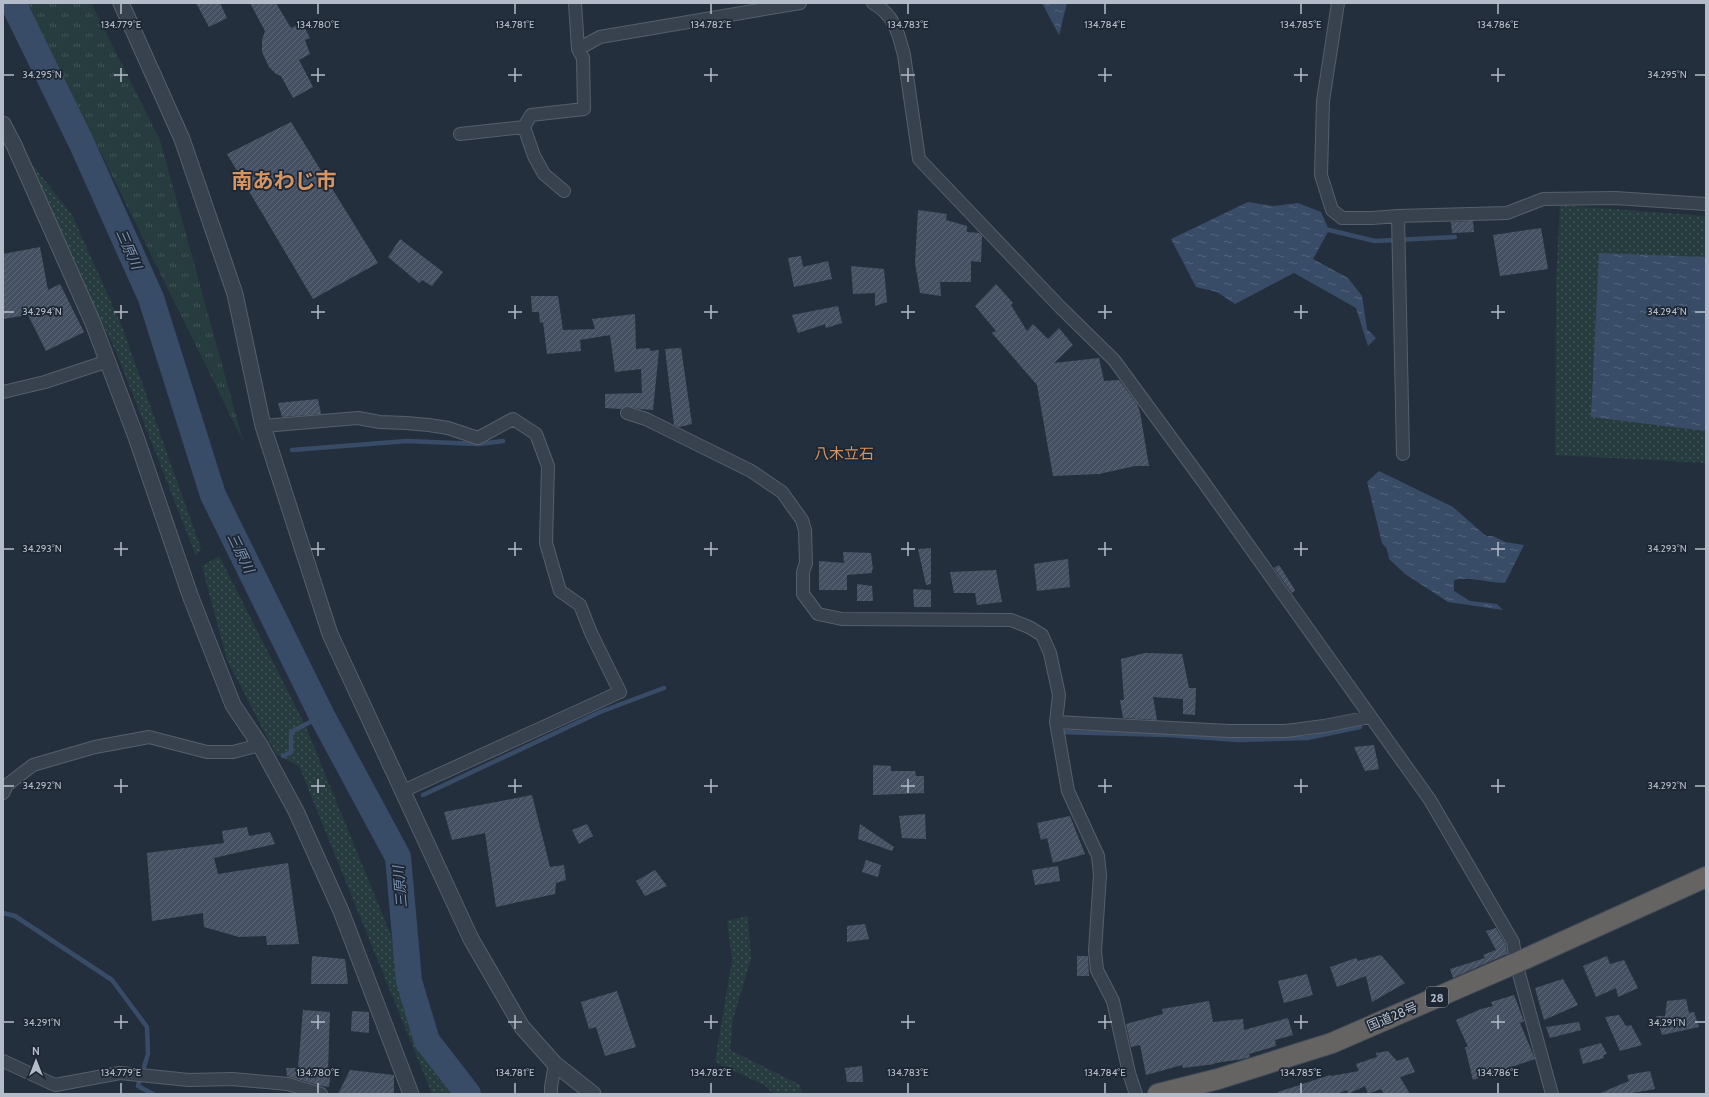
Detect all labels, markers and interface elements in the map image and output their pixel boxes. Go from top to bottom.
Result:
text: 134.779°E [101,18,142,31]
text: 134.780°E [297,18,340,31]
text: 134.781°E [495,18,535,31]
text: 134.782°E [690,18,732,31]
text: 134.783°E [887,18,929,31]
text: 134.784°E [1084,18,1126,31]
text: 134.785°E [1280,18,1322,31]
text: 134.786°E [1477,18,1519,31]
text: 34.295°N [22,68,62,81]
text: 34.295°N [1647,68,1687,81]
district label: 南あわじ市 [232,168,337,193]
water label: 三原川 [112,226,147,274]
text: 34.294°N [22,305,62,318]
text: 34.294°N [1647,305,1687,318]
district label: 八木立石 [814,445,874,463]
water label: 三原川 [224,530,259,578]
text: 34.293°N [22,542,62,555]
text: 34.293°N [1647,542,1687,555]
text: 34.292°N [22,779,62,792]
text: 34.292°N [1647,779,1687,792]
water label: 三原川 [389,863,411,909]
road number: 28 [1426,987,1448,1007]
street label: 国道28号 [1364,998,1420,1034]
text: 34.291°N [23,1016,61,1029]
text: 34.291°N [1648,1016,1686,1029]
north arrow [16,1041,56,1081]
text: N [32,1044,40,1058]
text: 134.779°E [101,1066,142,1079]
text: 134.780°E [297,1066,340,1079]
text: 134.781°E [495,1066,535,1079]
text: 134.782°E [690,1066,732,1079]
text: 134.783°E [887,1066,929,1079]
text: 134.784°E [1084,1066,1126,1079]
text: 134.785°E [1280,1066,1322,1079]
text: 134.786°E [1477,1066,1519,1079]

